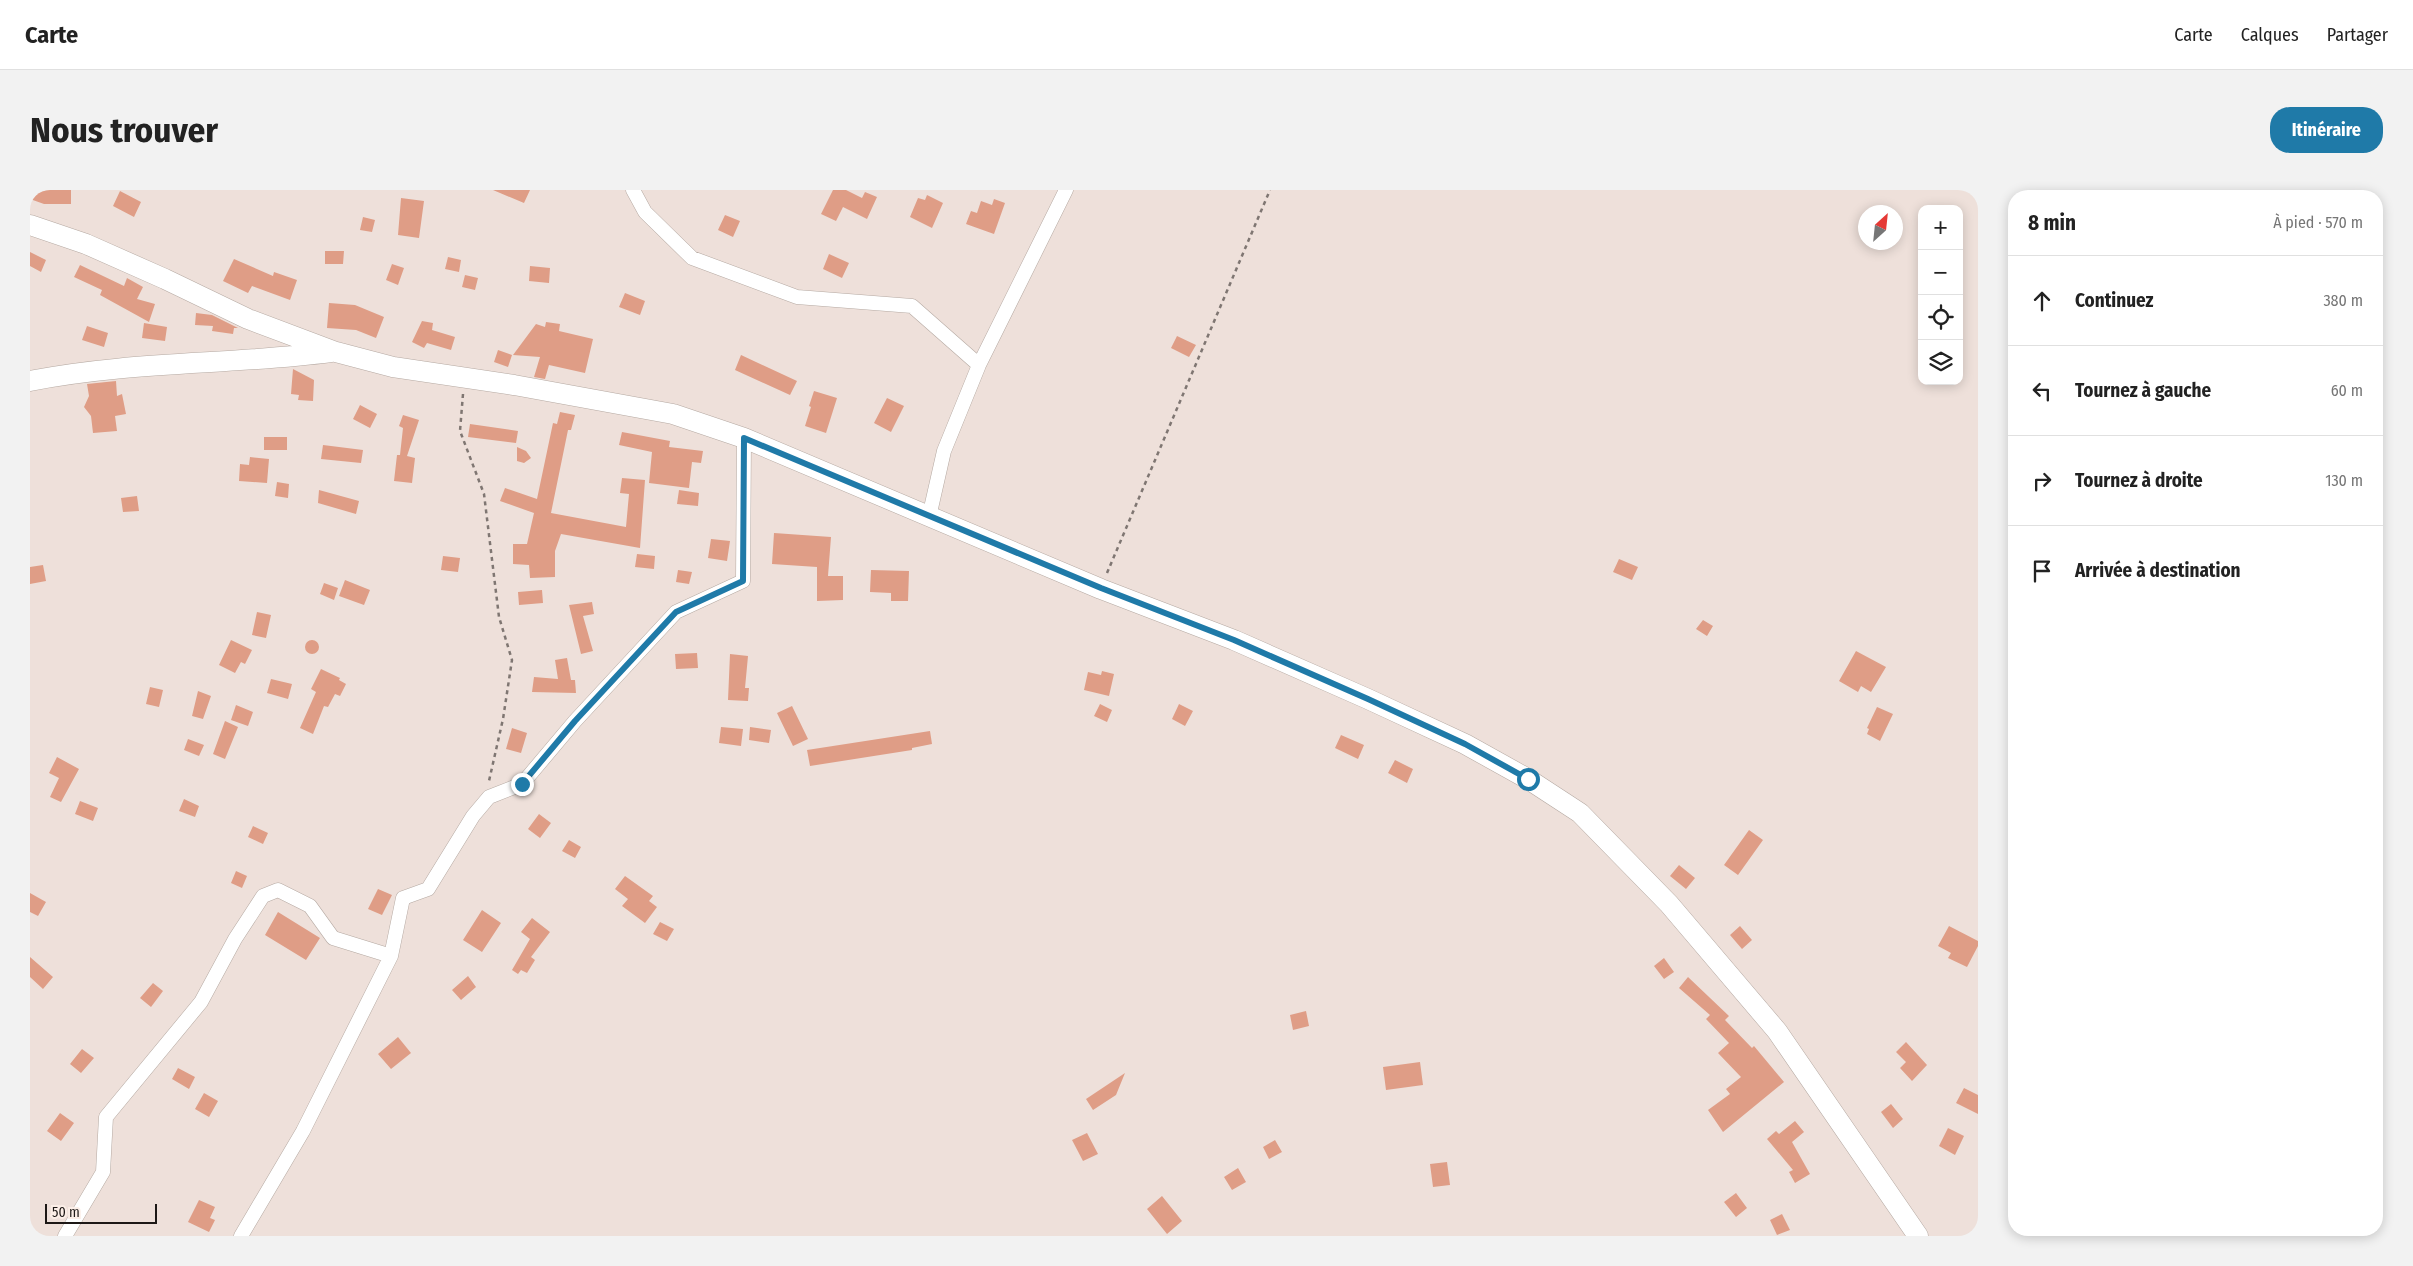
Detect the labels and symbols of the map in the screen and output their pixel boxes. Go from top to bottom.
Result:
north arrow [1858,205,1903,250]
route start [1517,768,1540,791]
route end [511,773,534,796]
scale bar [45,1201,158,1224]

